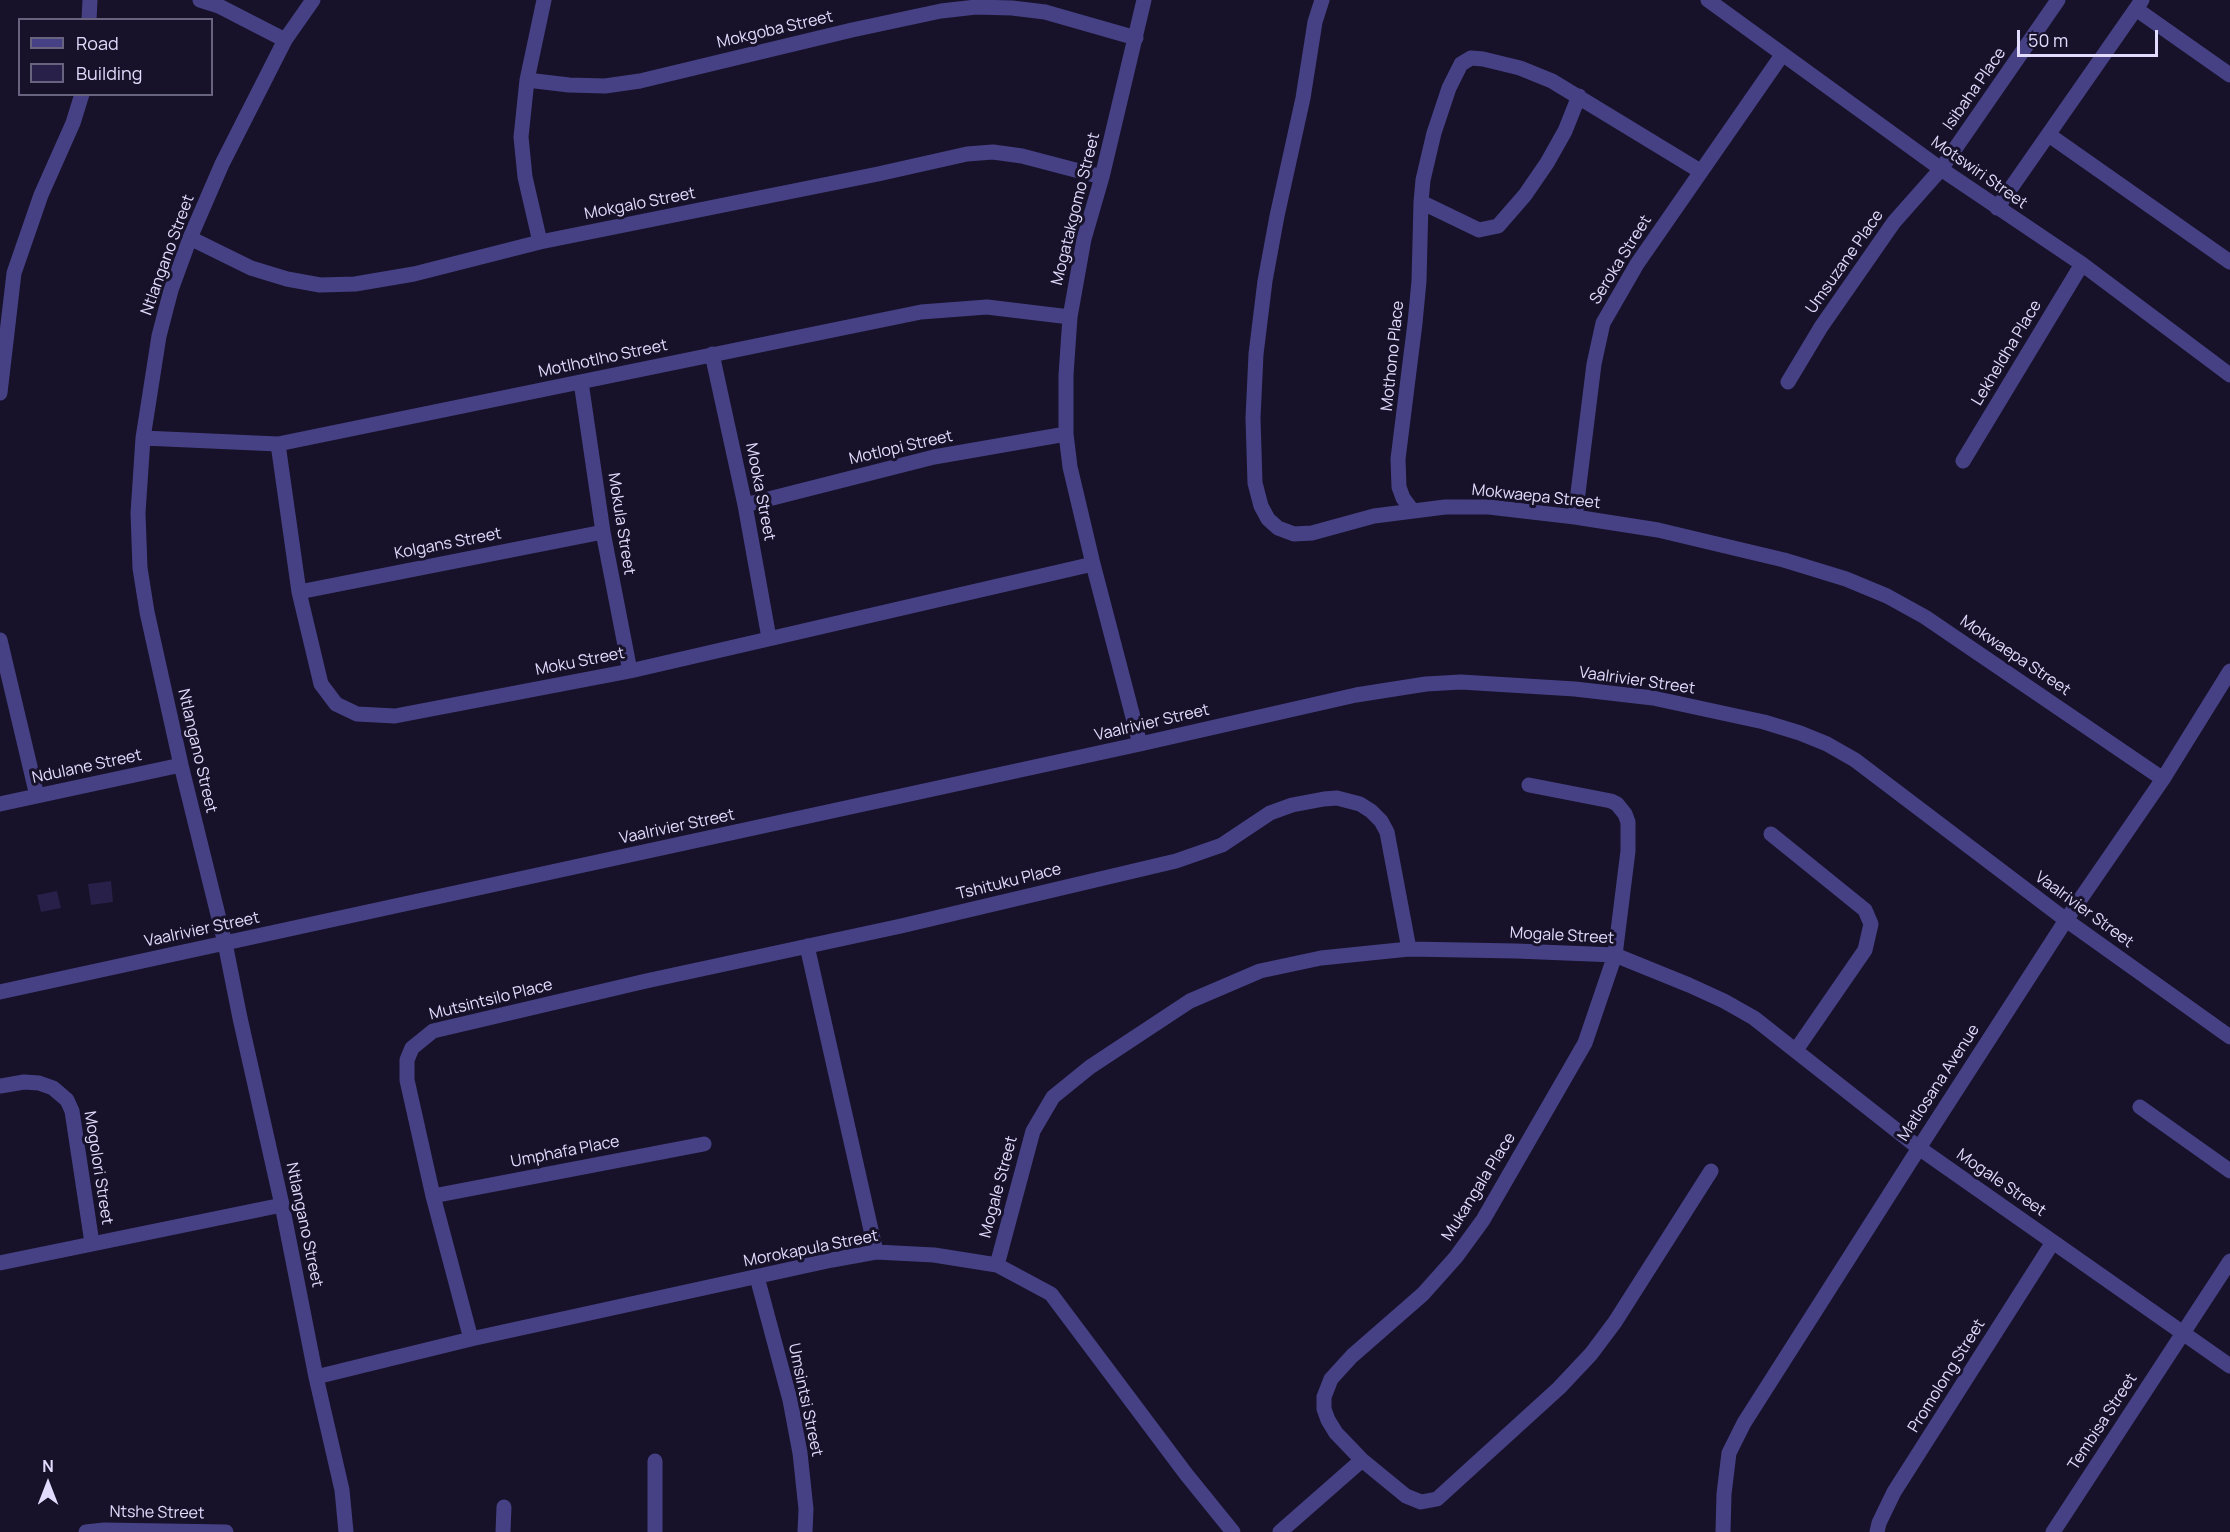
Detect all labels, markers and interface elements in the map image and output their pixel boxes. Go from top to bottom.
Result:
street label: Mokgoba Street [715,7,835,53]
legend [18,18,213,96]
scale bar [2020,18,2161,56]
text: 50 m [2028,28,2068,52]
text: Road [76,31,119,55]
street label: Isibaha Place [1940,44,2010,134]
text: Building [76,61,142,85]
street label: Mogatakgomo Street [1048,131,1104,287]
street label: Motswiri Street [1927,133,2031,213]
street label: Mokgalo Street [583,184,697,224]
street label: Ntlangano Street [137,192,199,318]
street label: Umsuzane Place [1802,207,1888,317]
street label: Seroka Street [1586,212,1656,308]
street label: Lekheldha Place [1968,297,2046,409]
street label: Mothono Place [1378,300,1408,412]
street label: Motlhotlho Street [537,336,669,382]
street label: Motlopi Street [847,427,955,469]
street label: Mooka Street [741,441,779,543]
street label: Mokula Street [603,472,639,576]
street label: Mokwaepa Street [1471,481,1601,513]
street label: Kolgans Street [393,524,503,564]
street label: Mokwaepa Street [1956,612,2074,700]
street label: Moku Street [534,644,626,680]
street label: Vaalrivier Street [1578,663,1696,699]
street label: Ntlangano Street [173,687,221,815]
street label: Vaalrivier Street [1093,700,1211,746]
street label: Ndulane Street [30,746,144,788]
street label: Vaalrivier Street [618,805,736,849]
street label: Tshituku Place [955,860,1063,904]
street label: Vaalrivier Street [2031,868,2137,952]
street label: Vaalrivier Street [143,908,261,952]
street label: Mogale Street [1509,924,1615,948]
street label: Mutsintsilo Place [427,975,555,1025]
street label: Matlosana Avenue [1894,1021,1984,1145]
street label: Mogolori Street [80,1110,116,1226]
street label: Mukangala Place [1438,1129,1520,1245]
street label: Umphafa Place [509,1132,621,1172]
street label: Mogale Street [976,1134,1022,1240]
street label: Mogale Street [1953,1145,2049,1221]
street label: Ntlangano Street [281,1161,327,1289]
street label: Morokapula Street [742,1227,880,1271]
street label: Promolong Street [1904,1316,1990,1436]
street label: Umsintsi Street [784,1342,826,1458]
street label: Tembisa Street [2065,1370,2141,1474]
north arrow [18,1454,78,1514]
text: N [42,1455,54,1477]
street label: Ntshe Street [109,1503,205,1523]

